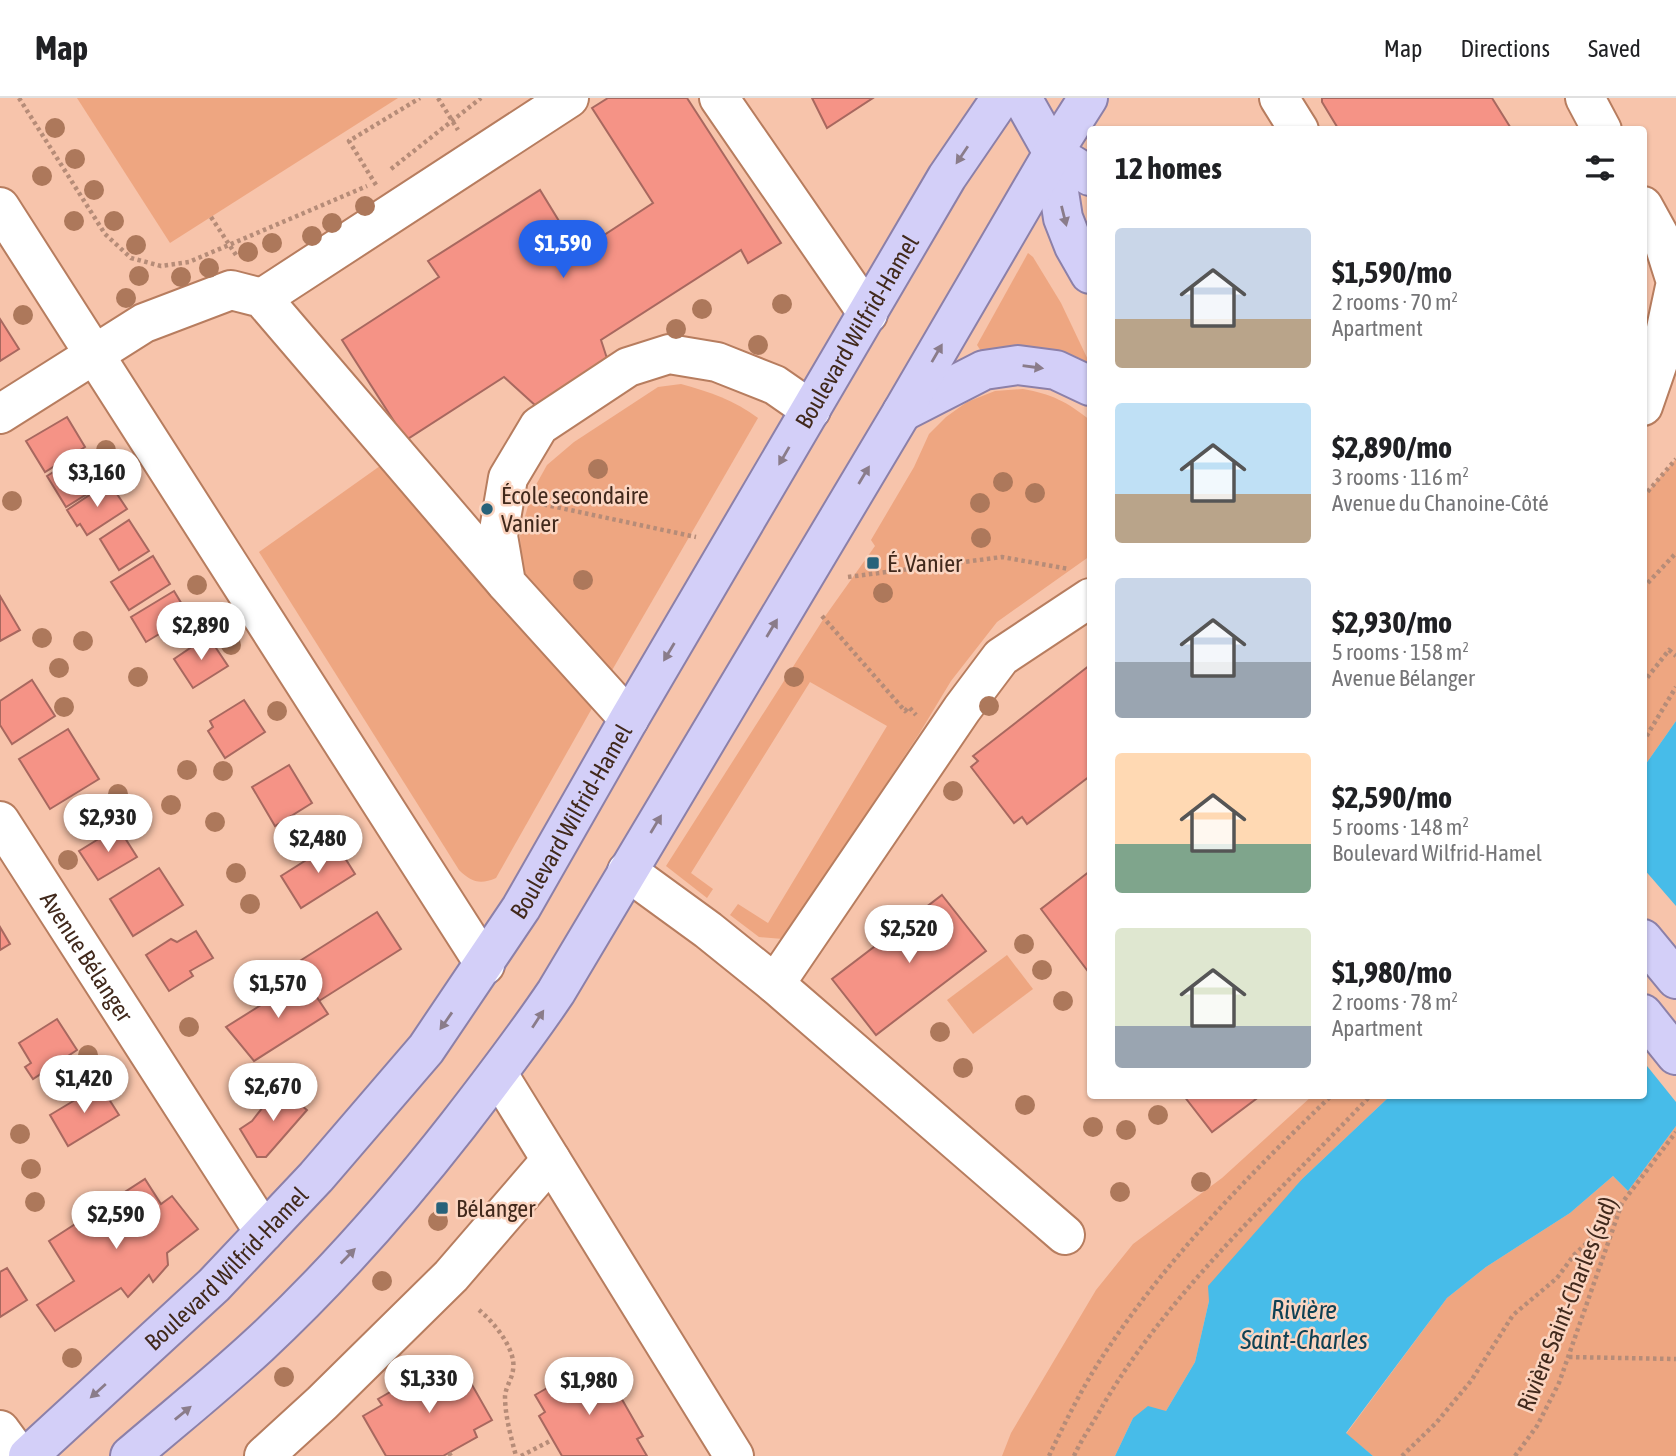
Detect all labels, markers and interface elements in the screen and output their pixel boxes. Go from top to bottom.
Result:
text: Map [35,29,88,67]
text: Map [1384,35,1422,62]
text: Directions [1460,35,1550,62]
text: Saved [1588,35,1641,62]
one-way arrow [956,145,969,164]
icon: filters [1581,149,1619,187]
text: 12 homes [1115,151,1222,185]
one-way arrow [1059,205,1070,227]
pin: $1,590 [506,220,620,280]
text: $1,590 [535,230,592,256]
street label: Boulevard Wilfrid-Hamel [789,230,924,433]
text: $1,590/mo [1332,255,1452,289]
icon: home [1171,256,1255,340]
text: 2 rooms · 70 m² [1332,289,1458,315]
text: Apartment [1332,315,1423,341]
one-way arrow [931,343,943,362]
one-way arrow [1022,361,1044,372]
text: $2,890/mo [1332,430,1452,464]
icon: home [1171,431,1255,515]
one-way arrow [778,446,790,465]
pin: $3,160 [40,450,154,509]
text: $3,160 [69,459,126,485]
text: 3 rooms · 116 m² [1332,464,1469,490]
one-way arrow [858,465,870,485]
place label: École secondaire Vanier [501,482,649,537]
text: Avenue du Chanoine-Côté [1332,490,1549,516]
marker: École secondaire Vanier [479,501,495,517]
place label: É. Vanier [887,550,963,577]
marker: É. Vanier [865,555,881,571]
pin: $2,890 [144,602,258,662]
text: $2,930/mo [1332,605,1452,639]
icon: home [1171,606,1255,690]
text: $2,890 [173,612,230,638]
one-way arrow [766,619,778,638]
text: 5 rooms · 158 m² [1332,639,1469,665]
one-way arrow [663,642,675,661]
text: Avenue Bélanger [1332,665,1475,691]
street label: Boulevard Wilfrid-Hamel [504,719,637,924]
text: $2,590/mo [1332,780,1452,814]
icon: home [1171,781,1255,865]
pin: $2,930 [51,794,165,854]
text: $2,930 [80,804,137,830]
one-way arrow [649,814,662,833]
text: 5 rooms · 148 m² [1332,814,1469,840]
pin: $2,480 [261,816,375,875]
text: $2,480 [290,825,347,851]
text: Boulevard Wilfrid-Hamel [1332,840,1542,866]
street label: Avenue Bélanger [35,886,139,1027]
pin: $2,520 [852,906,966,965]
text: $2,520 [881,915,938,941]
text: $1,980/mo [1332,955,1452,989]
icon: home [1171,956,1255,1040]
pin: $1,570 [221,960,335,1020]
text: $1,570 [250,970,307,996]
text: 2 rooms · 78 m² [1332,989,1458,1015]
one-way arrow [532,1009,545,1028]
one-way arrow [439,1012,453,1030]
text: Apartment [1332,1015,1423,1041]
pin: $1,420 [27,1056,141,1115]
pin: $2,670 [216,1063,330,1123]
text: $1,420 [56,1065,113,1091]
text: $2,670 [245,1073,302,1099]
street label: Boulevard Wilfrid-Hamel [139,1181,313,1355]
pin: $2,590 [59,1192,173,1251]
street label: Rivière Saint-Charles (sud) [1512,1193,1622,1415]
place label: Bélanger [456,1195,536,1222]
marker: Bélanger [434,1200,450,1216]
text: $2,590 [88,1201,145,1227]
one-way arrow [339,1248,355,1265]
water label: Rivière Saint-Charles [1239,1295,1368,1355]
pin: $1,330 [372,1356,486,1415]
pin: $1,980 [532,1358,646,1417]
text: $1,330 [401,1365,458,1391]
text: $1,980 [561,1367,618,1393]
one-way arrow [89,1383,107,1399]
one-way arrow [174,1405,192,1420]

